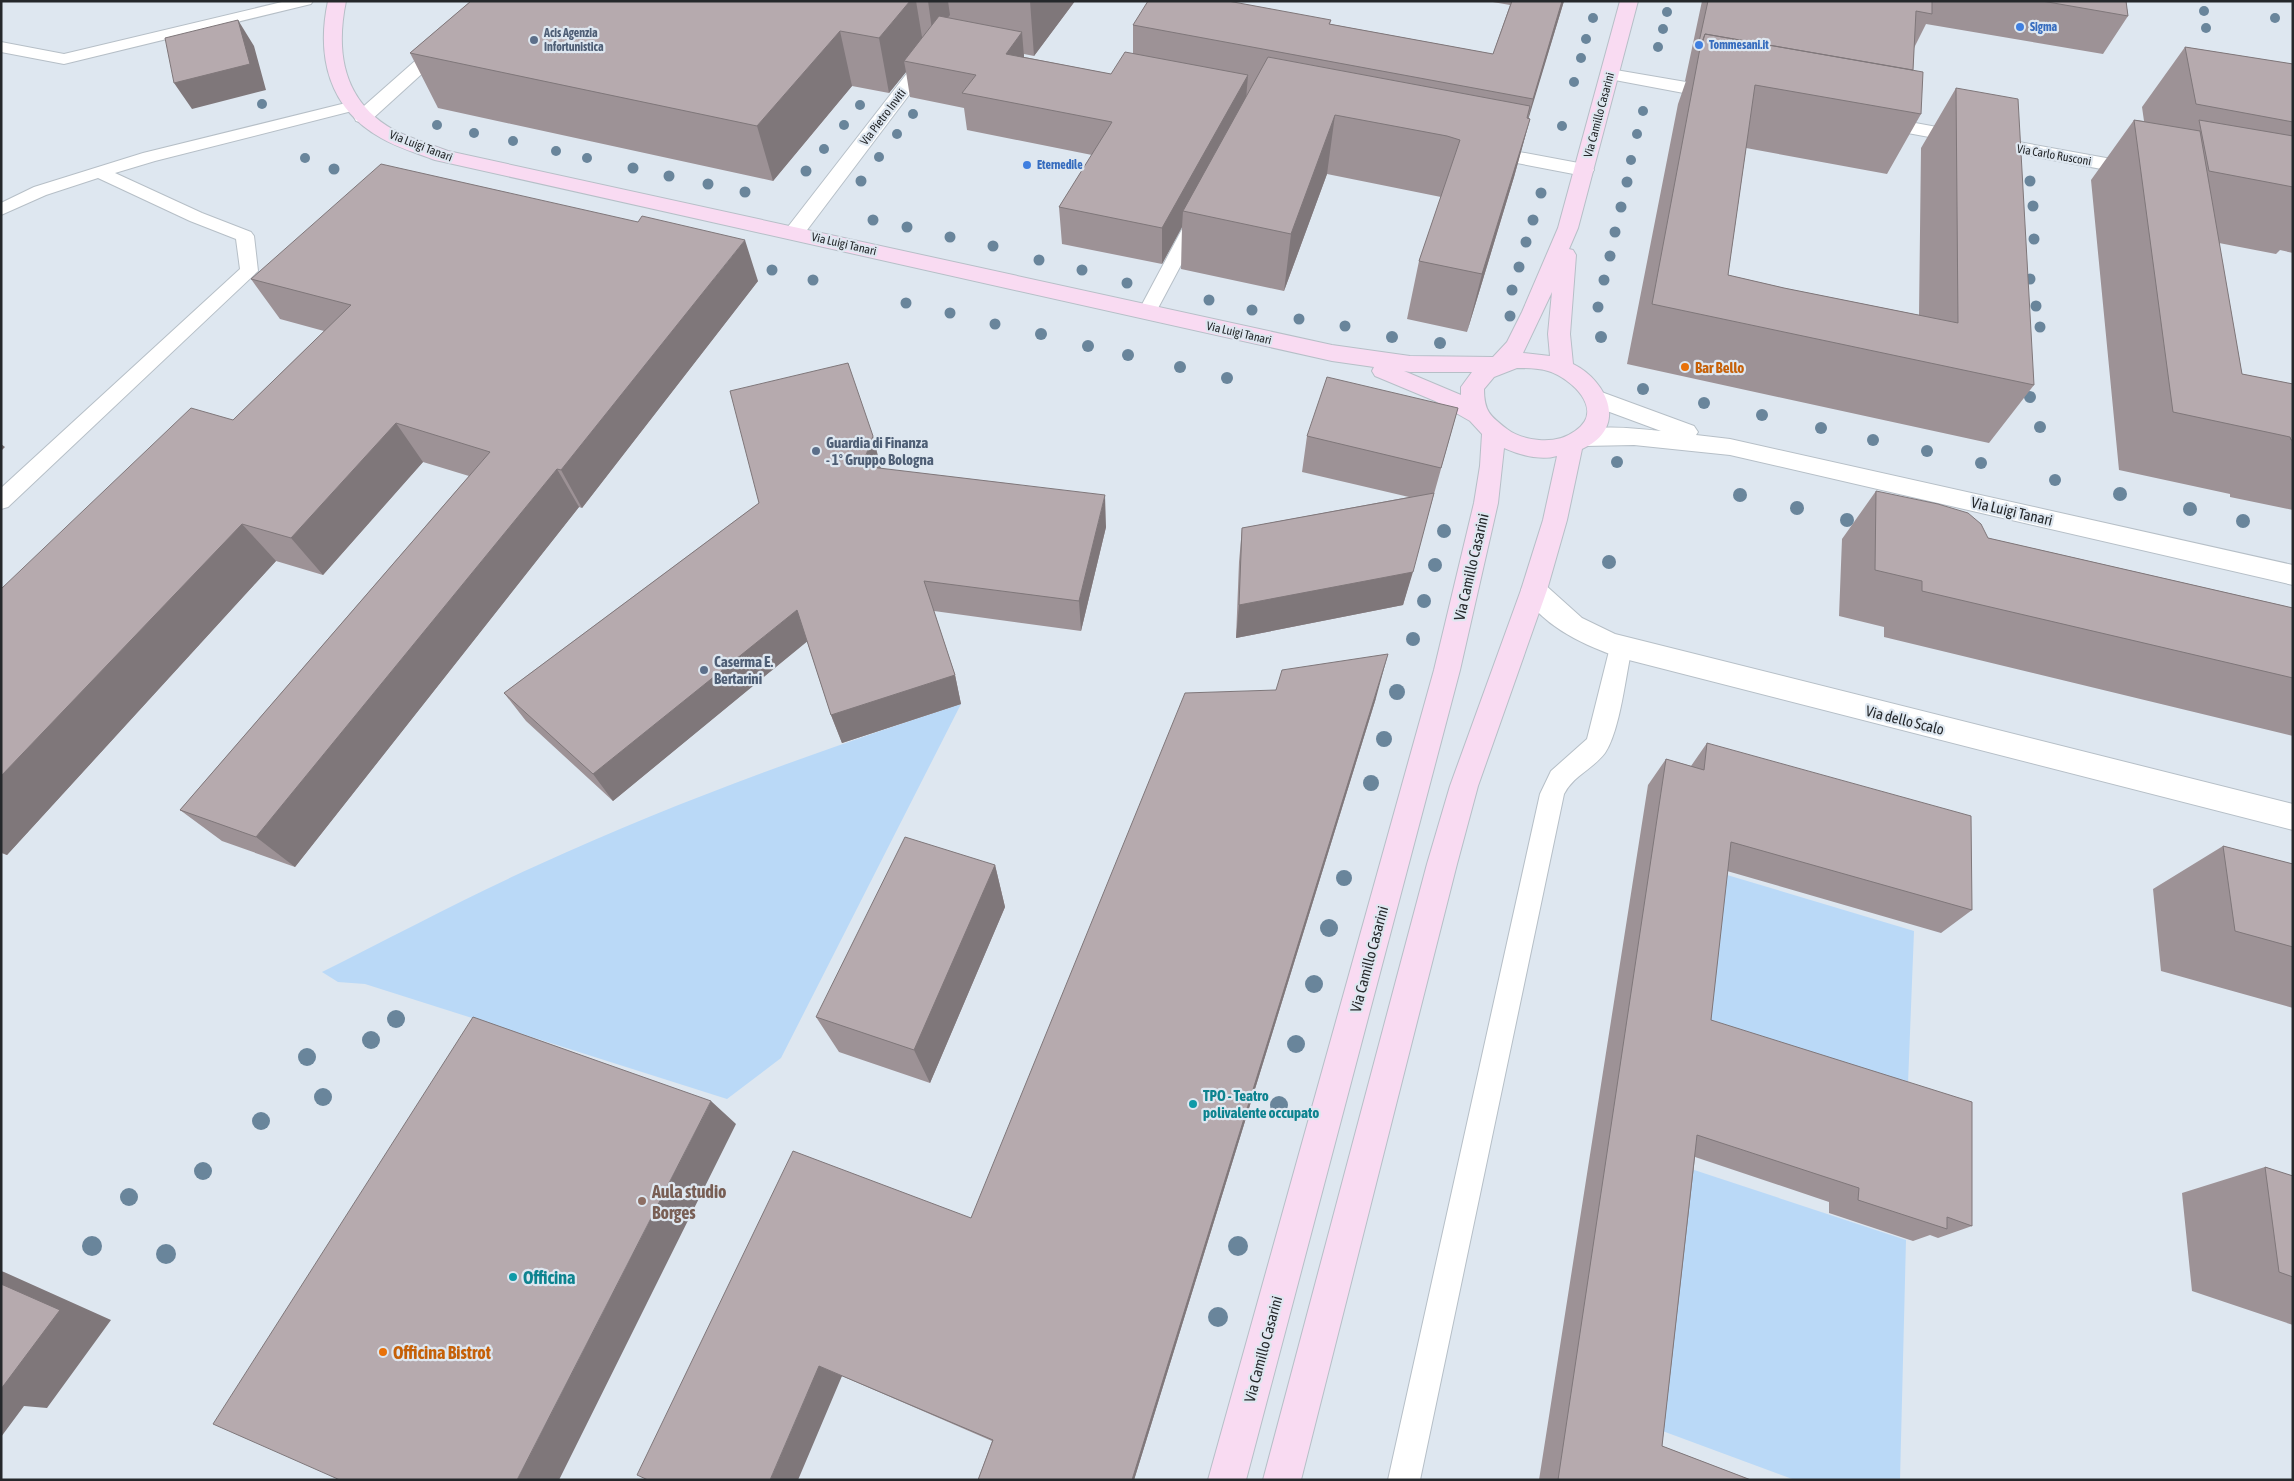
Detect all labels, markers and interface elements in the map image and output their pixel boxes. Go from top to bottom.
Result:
place label: Sigma [2030,20,2058,34]
marker: Sigma [2014,21,2026,33]
place label: Acis Agenzia Infortunistica [543,26,604,54]
marker: Acis Agenzia Infortunistica [528,34,540,46]
place label: Tommesani.it [1709,38,1769,52]
marker: Tommesani.it [1693,39,1705,51]
street label: Via Camillo Casarini [1581,71,1617,159]
street label: Via Pietro Inviti [857,86,909,148]
street label: Via Luigi Tanari [388,128,454,164]
street label: Via Carlo Rusconi [2016,142,2092,168]
place label: Eternedile [1037,158,1083,172]
marker: Eternedile [1021,159,1033,171]
street label: Via Luigi Tanari [810,230,878,258]
street label: Via Luigi Tanari [1205,319,1273,347]
place label: Bar Bello [1695,359,1744,376]
marker: Bar Bello [1679,361,1691,373]
place label: Guardia di Finanza - 1° Gruppo Bologna [826,434,934,468]
marker: Guardia di Finanza - 1° Gruppo Bologna [810,445,822,457]
street label: Via Luigi Tanari [1970,493,2054,529]
street label: Via Camillo Casarini [1450,512,1492,622]
place label: Caserma E. Bertarini [714,653,773,687]
marker: Caserma E. Bertarini [698,664,710,676]
street label: Via dello Scalo [1864,702,1946,738]
street label: Via Camillo Casarini [1347,904,1391,1014]
place label: TPO - Teatro polivalente occupato [1203,1087,1319,1121]
marker: TPO - Teatro polivalente occupato [1187,1098,1199,1110]
place label: Aula studio Borges [651,1181,726,1223]
marker: Aula studio Borges [636,1195,648,1207]
place label: Officina [523,1267,575,1288]
marker: Officina [507,1271,519,1283]
street label: Via Camillo Casarini [1241,1294,1285,1404]
place label: Officina Bistrot [393,1342,492,1363]
marker: Officina Bistrot [377,1346,389,1358]

